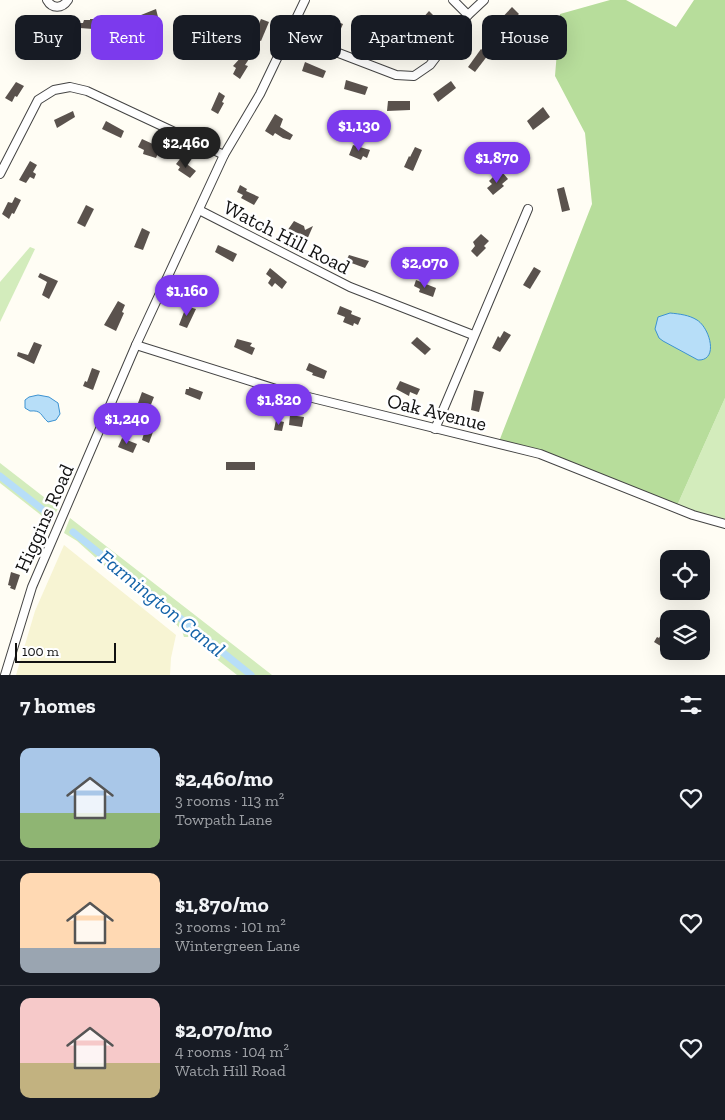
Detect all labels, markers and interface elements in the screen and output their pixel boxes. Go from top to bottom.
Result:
chip: Buy [15,15,81,60]
chip: Rent [91,15,163,60]
chip: Filters [173,15,260,60]
chip: New [270,15,341,60]
chip: Apartment [351,15,472,60]
chip: House [482,15,567,60]
pin: $1,130 [318,110,400,152]
text: $1,130 [338,116,380,135]
pin: $2,460 [145,126,227,169]
text: $2,460 [163,133,209,152]
pin: $1,870 [456,142,538,184]
text: $1,870 [475,148,519,167]
street label: Watch Hill Road [220,195,354,279]
pin: $2,070 [384,246,466,289]
text: $2,070 [402,253,448,272]
pin: $1,160 [146,274,228,317]
text: $1,160 [166,281,208,300]
pin: $1,820 [238,384,320,426]
street label: Oak Avenue [385,388,489,436]
text: $1,820 [257,390,301,409]
pin: $1,240 [86,402,168,445]
text: $1,240 [105,409,149,428]
street label: Higgins Road [9,460,79,576]
water label: Farmington Canal [94,544,230,662]
map controls [660,550,710,660]
button: locate [660,550,710,600]
button: layers [660,610,710,660]
scale bar [15,640,116,663]
text: 100 m [22,643,59,660]
icon: filters [677,691,705,719]
text: 7 homes [20,693,96,718]
text: $2,460/mo [175,766,273,791]
icon: home [60,768,120,828]
icon: heart [677,784,705,812]
text: 3 rooms · 113 m² [175,791,284,810]
text: Towpath Lane [175,810,272,829]
text: $1,870/mo [175,892,269,917]
icon: home [60,893,120,953]
icon: heart [677,909,705,937]
text: 3 rooms · 101 m² [175,917,286,936]
text: Wintergreen Lane [175,936,300,955]
text: $2,070/mo [175,1017,272,1042]
icon: home [60,1018,120,1078]
icon: heart [677,1034,705,1062]
text: 4 rooms · 104 m² [175,1042,289,1061]
text: Watch Hill Road [175,1061,286,1080]

